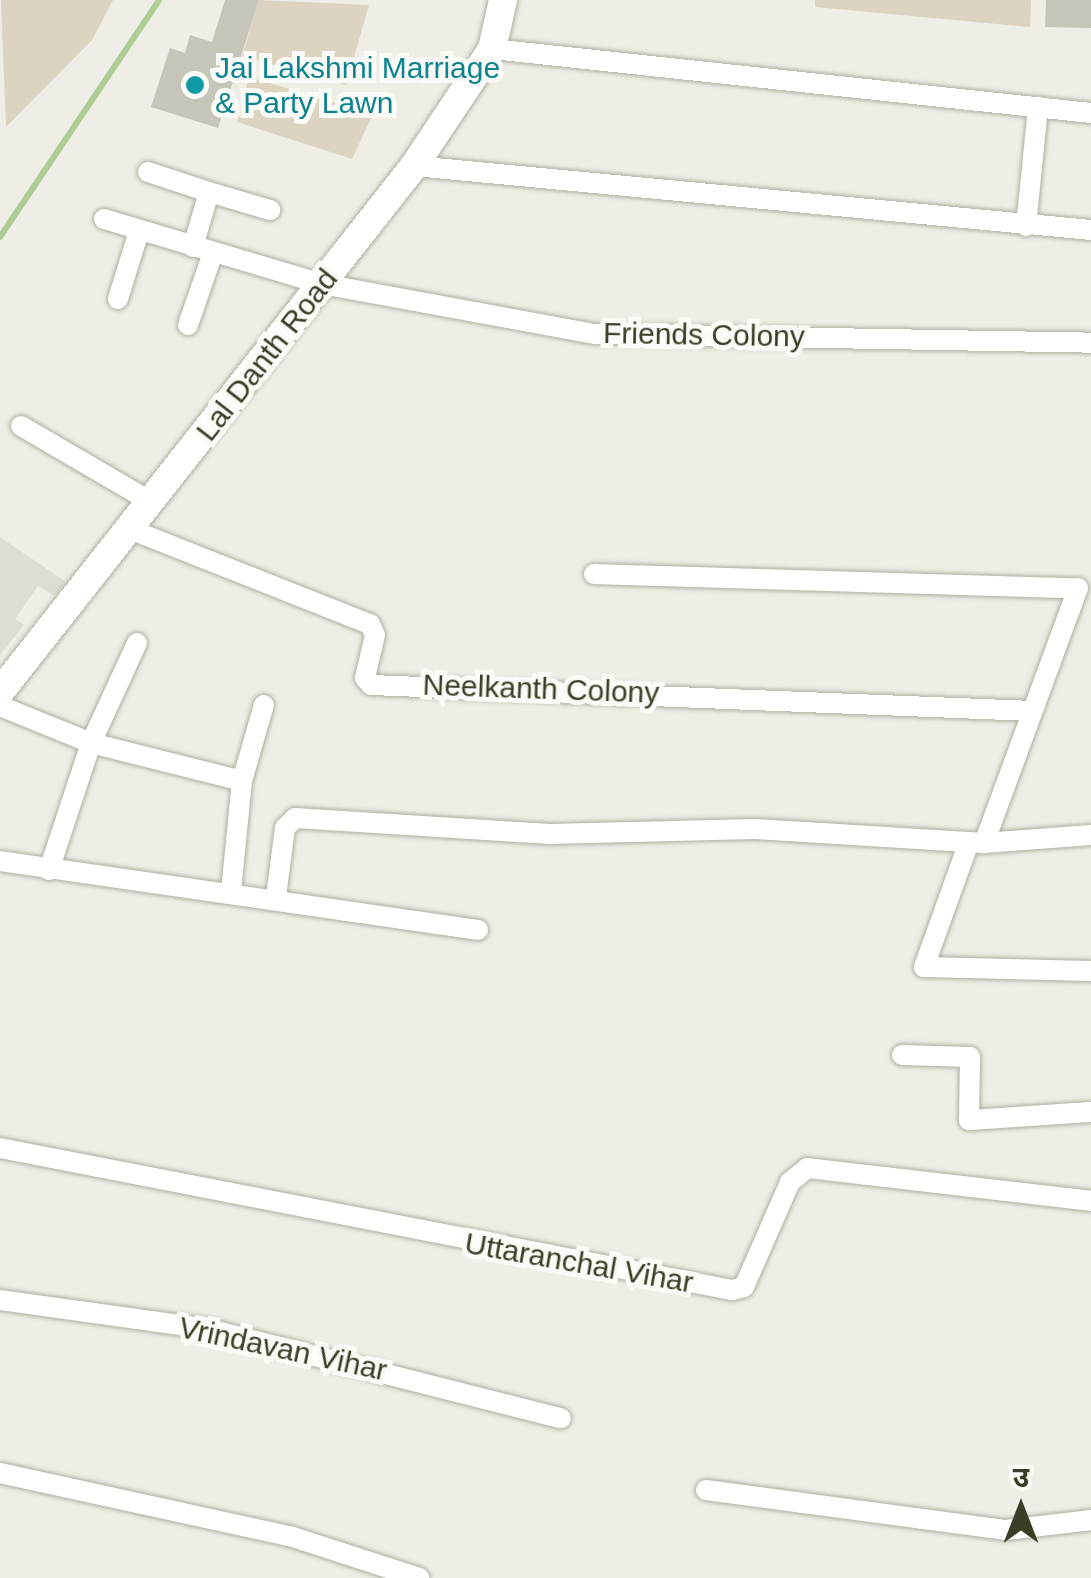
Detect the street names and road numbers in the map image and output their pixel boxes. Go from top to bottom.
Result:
street label: Lal Danth Road [189,262,345,448]
street label: Friends Colony [603,315,805,355]
street label: Neelkanth Colony [422,667,660,711]
street label: Uttaranchal Vihar [462,1225,696,1301]
street label: Vrindavan Vihar [176,1309,390,1389]

